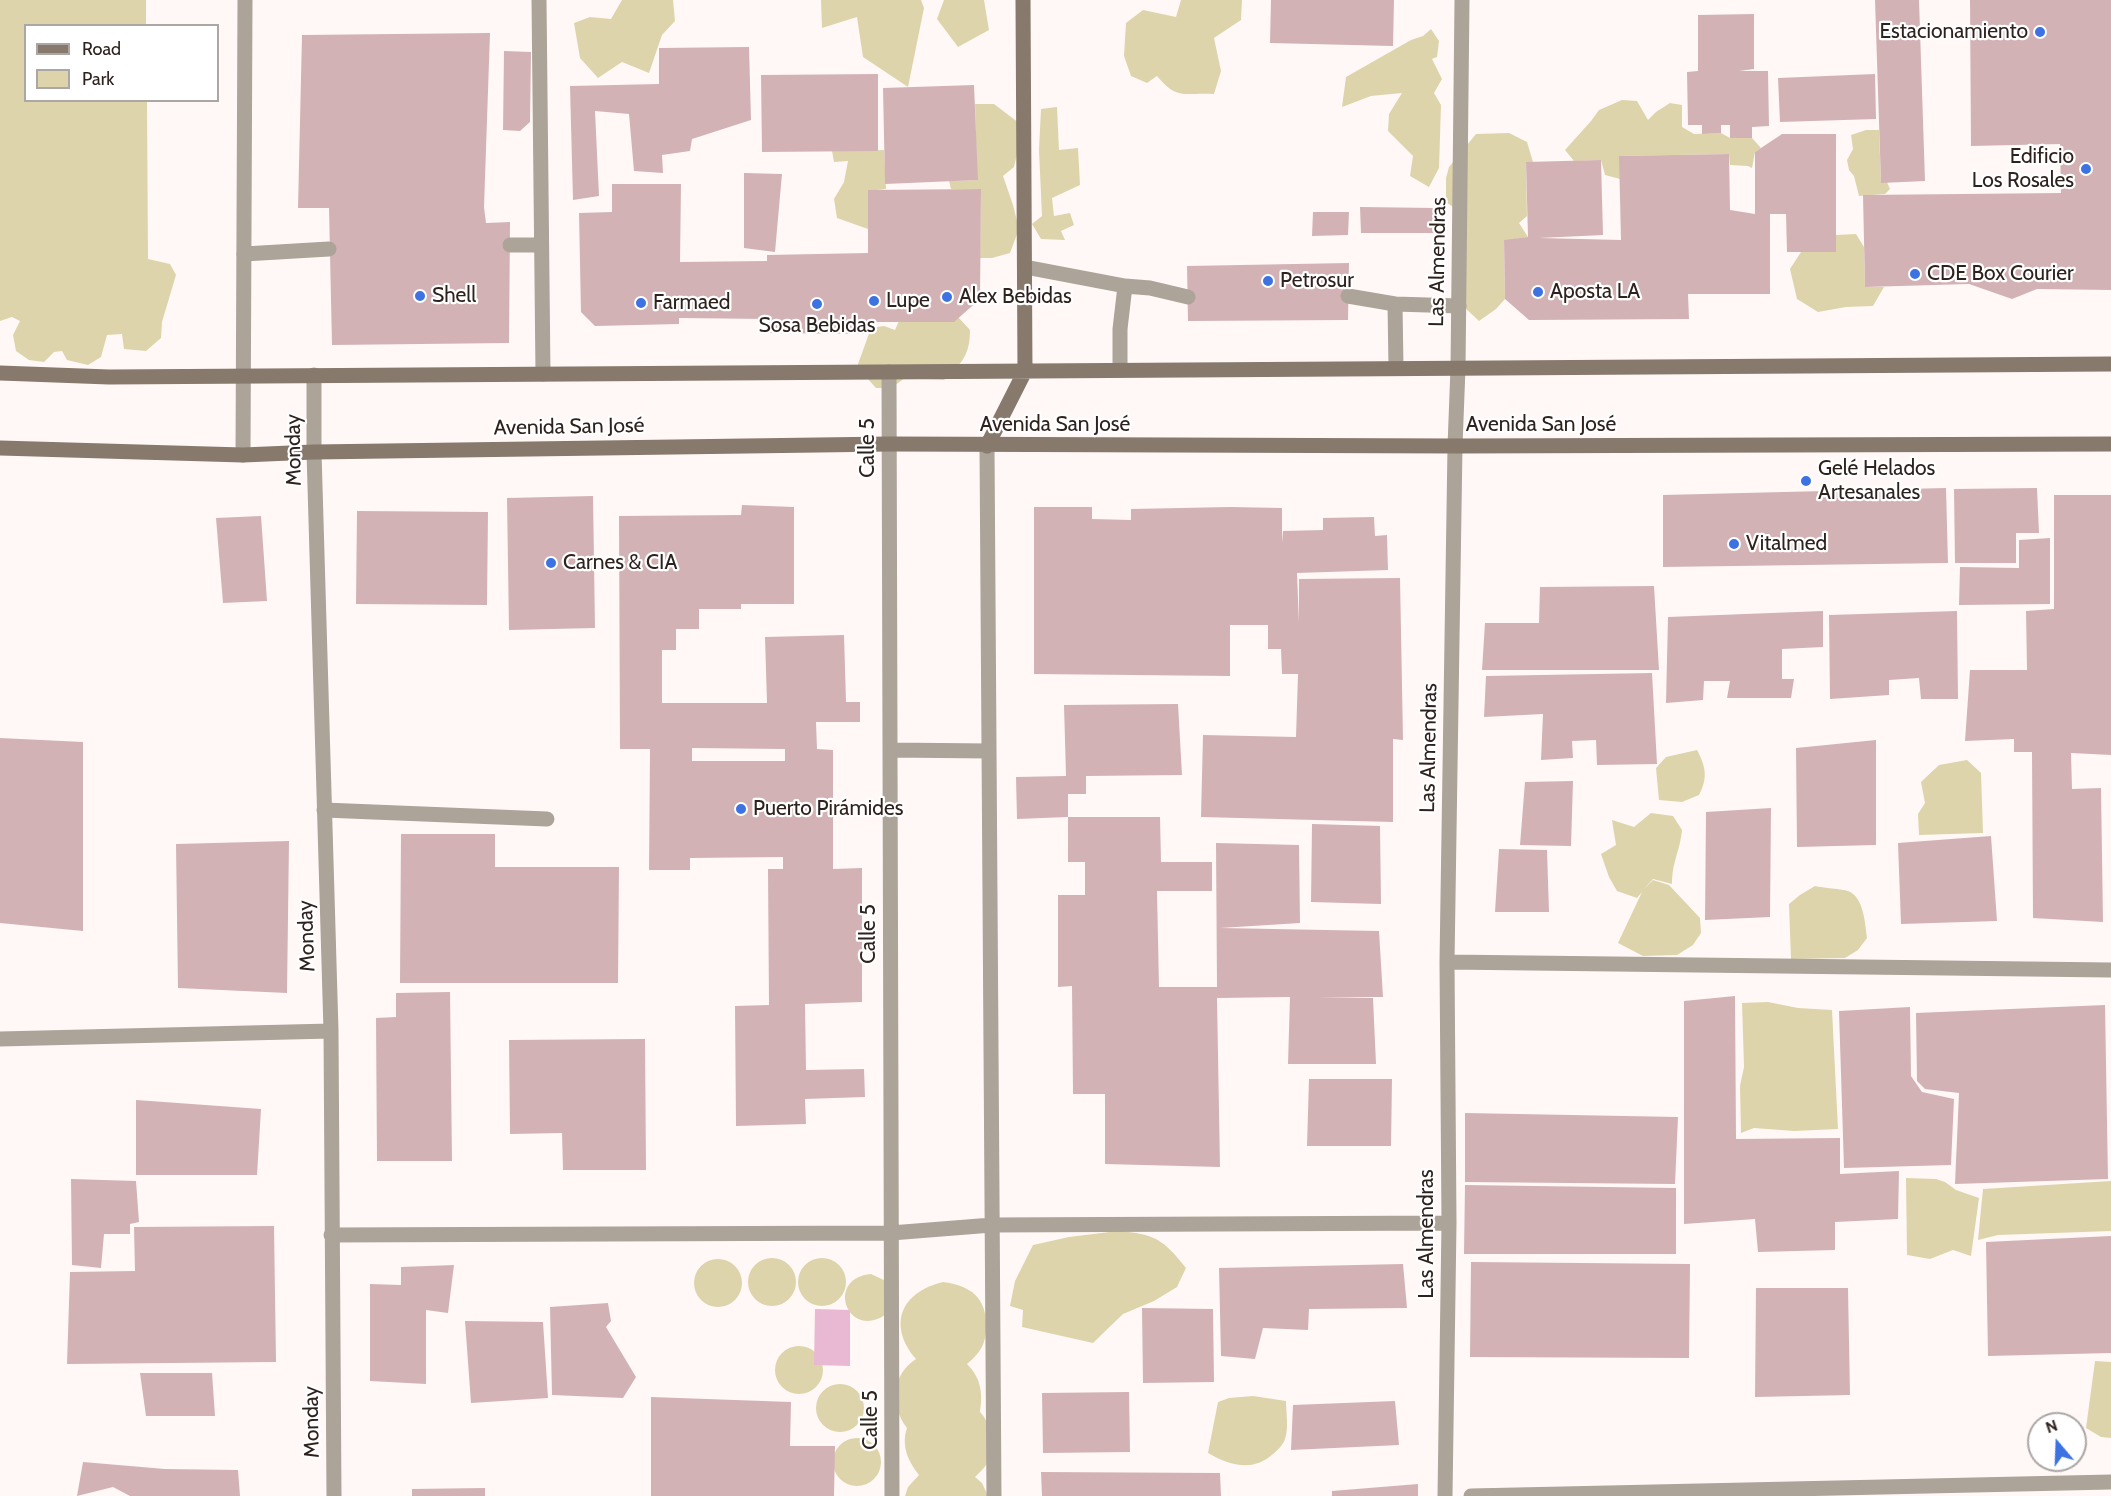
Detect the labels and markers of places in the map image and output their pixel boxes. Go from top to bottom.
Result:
place label: Estacionamiento [1880,19,2028,45]
marker: Estacionamiento [2033,25,2047,39]
place label: Edificio Los Rosales [1972,144,2074,194]
marker: Edificio Los Rosales [2079,162,2093,176]
place label: CDE Box Courier [1927,261,2074,287]
marker: CDE Box Courier [1908,267,1922,281]
place label: Petrosur [1280,268,1354,294]
marker: Petrosur [1261,274,1275,288]
place label: Aposta LA [1550,279,1640,305]
place label: Shell [432,283,476,309]
place label: Alex Bebidas [959,284,1072,310]
marker: Aposta LA [1531,285,1545,299]
place label: Lupe [886,288,930,314]
marker: Shell [413,289,427,303]
place label: Farmaed [653,290,730,316]
marker: Alex Bebidas [940,290,954,304]
marker: Lupe [867,294,881,308]
marker: Farmaed [634,296,648,310]
marker: Sosa Bebidas [810,297,824,311]
place label: Sosa Bebidas [758,313,876,339]
place label: Gelé Helados Artesanales [1818,456,1935,506]
marker: Gelé Helados Artesanales [1799,474,1813,488]
place label: Vitalmed [1746,531,1827,557]
marker: Vitalmed [1727,537,1741,551]
place label: Carnes & CIA [563,550,677,576]
marker: Carnes & CIA [544,556,558,570]
place label: Puerto Pirámides [753,796,903,822]
marker: Puerto Pirámides [734,802,748,816]

